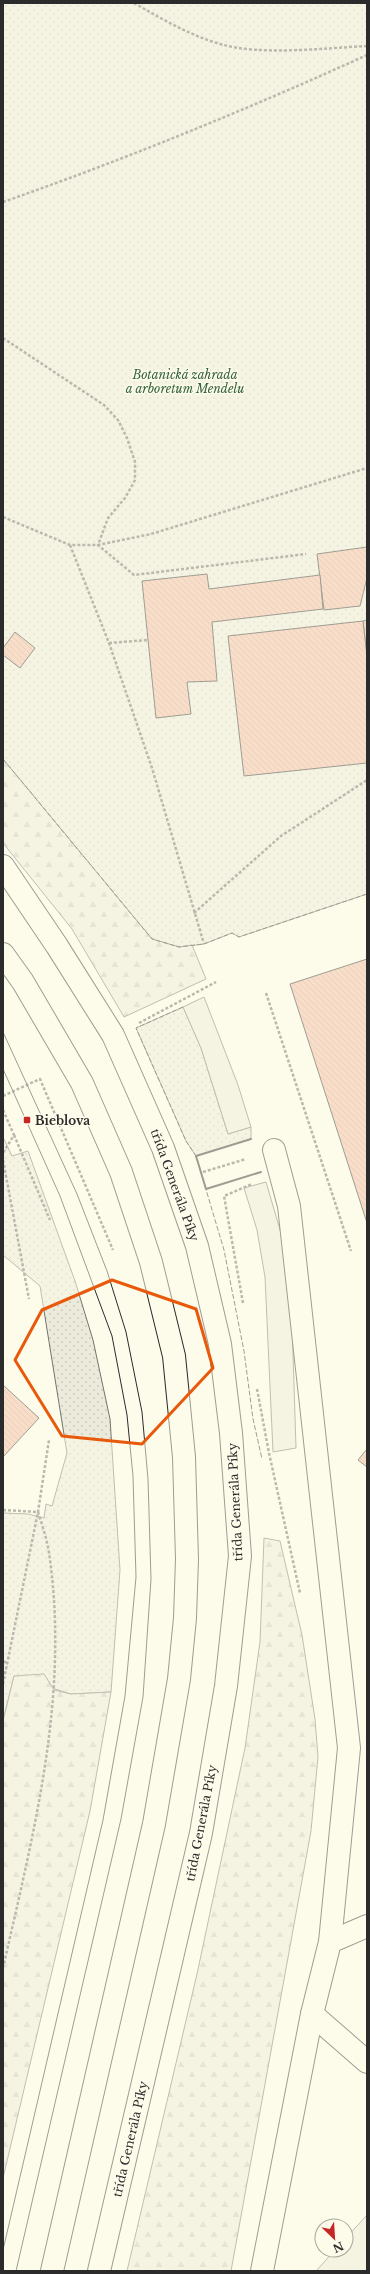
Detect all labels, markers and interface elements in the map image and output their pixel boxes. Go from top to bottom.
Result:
park label: Botanická zahrada a arboretum Mendelu [126,367,244,396]
place label: Bieblova [35,1113,90,1128]
marker: Bieblova [22,1115,32,1125]
street label: třída Generála Píky [148,1127,202,1244]
street label: třída Generála Píky [224,1442,246,1562]
street label: třída Generála Píky [182,1763,220,1883]
street label: třída Generála Píky [109,2079,151,2198]
north arrow [314,2218,354,2258]
text: N [330,2239,346,2256]

